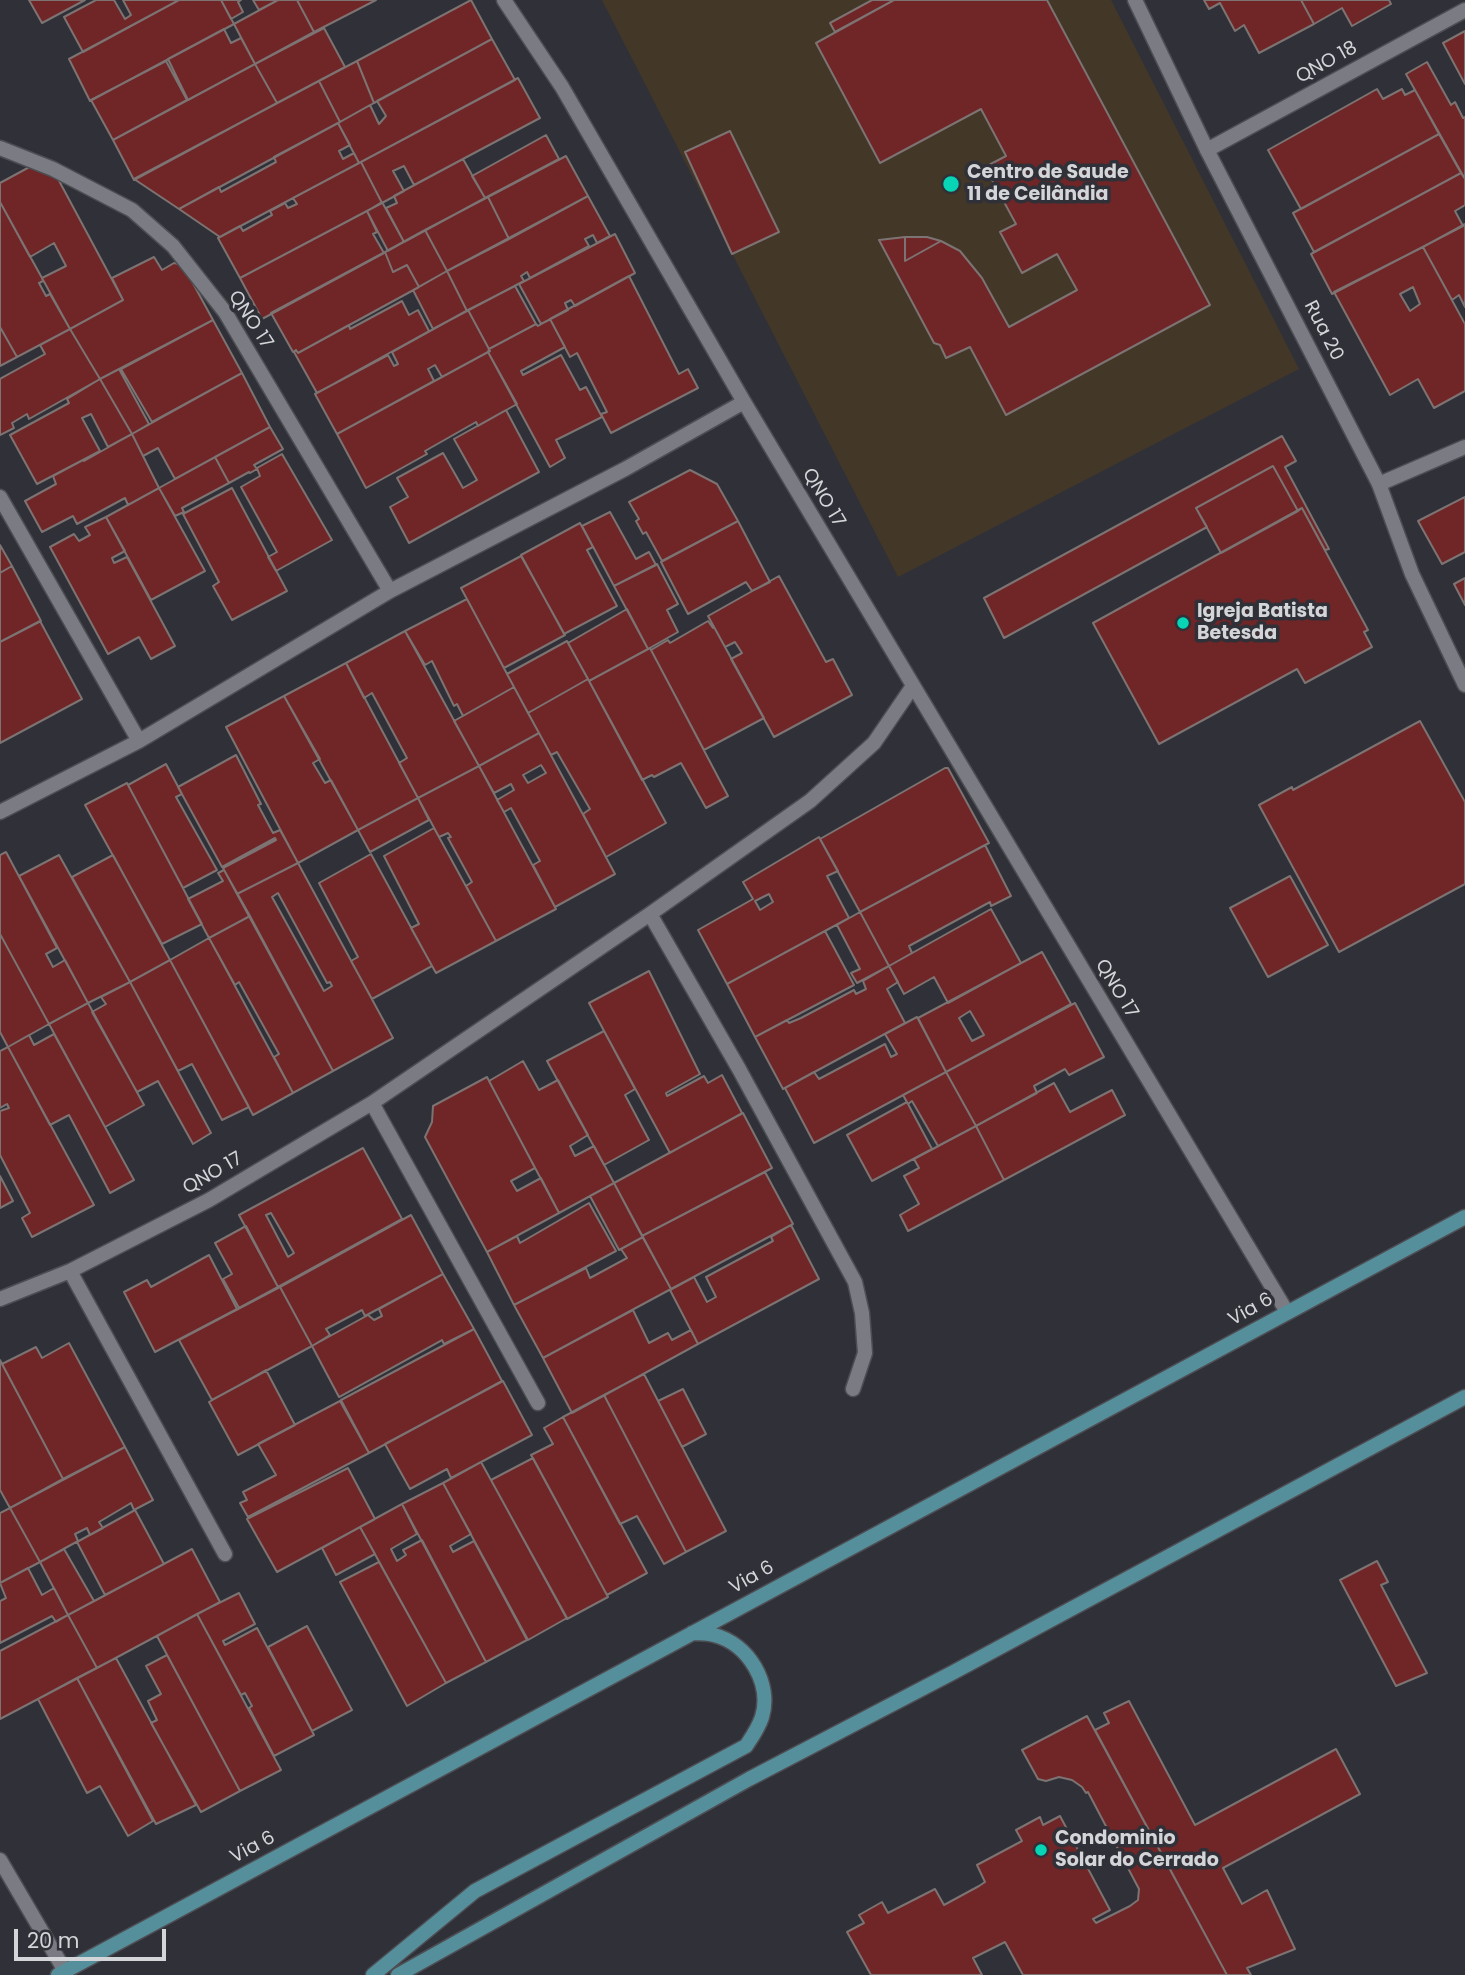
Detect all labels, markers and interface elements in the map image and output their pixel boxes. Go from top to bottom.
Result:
street label: QNO 18 [1292,37,1362,89]
place label: Centro de Saude 11 de Ceilândia [967,162,1129,206]
marker: Centro de Saude 11 de Ceilândia [941,174,961,194]
street label: QNO 17 [223,287,277,353]
street label: Rua 20 [1298,297,1348,365]
street label: QNO 17 [797,464,849,532]
place label: Igreja Batista Betesda [1197,601,1328,645]
marker: Igreja Batista Betesda [1175,615,1191,631]
street label: QNO 17 [1090,955,1142,1023]
street label: QNO 17 [179,1148,247,1200]
street label: Via 6 [1225,1289,1277,1331]
street label: Via 6 [726,1557,778,1599]
street label: Via 6 [227,1827,279,1869]
place label: Condominio Solar do Cerrado [1055,1828,1219,1872]
marker: Condominio Solar do Cerrado [1033,1842,1049,1858]
scale bar [18,1916,170,1960]
text: 20 m [27,1926,80,1955]

